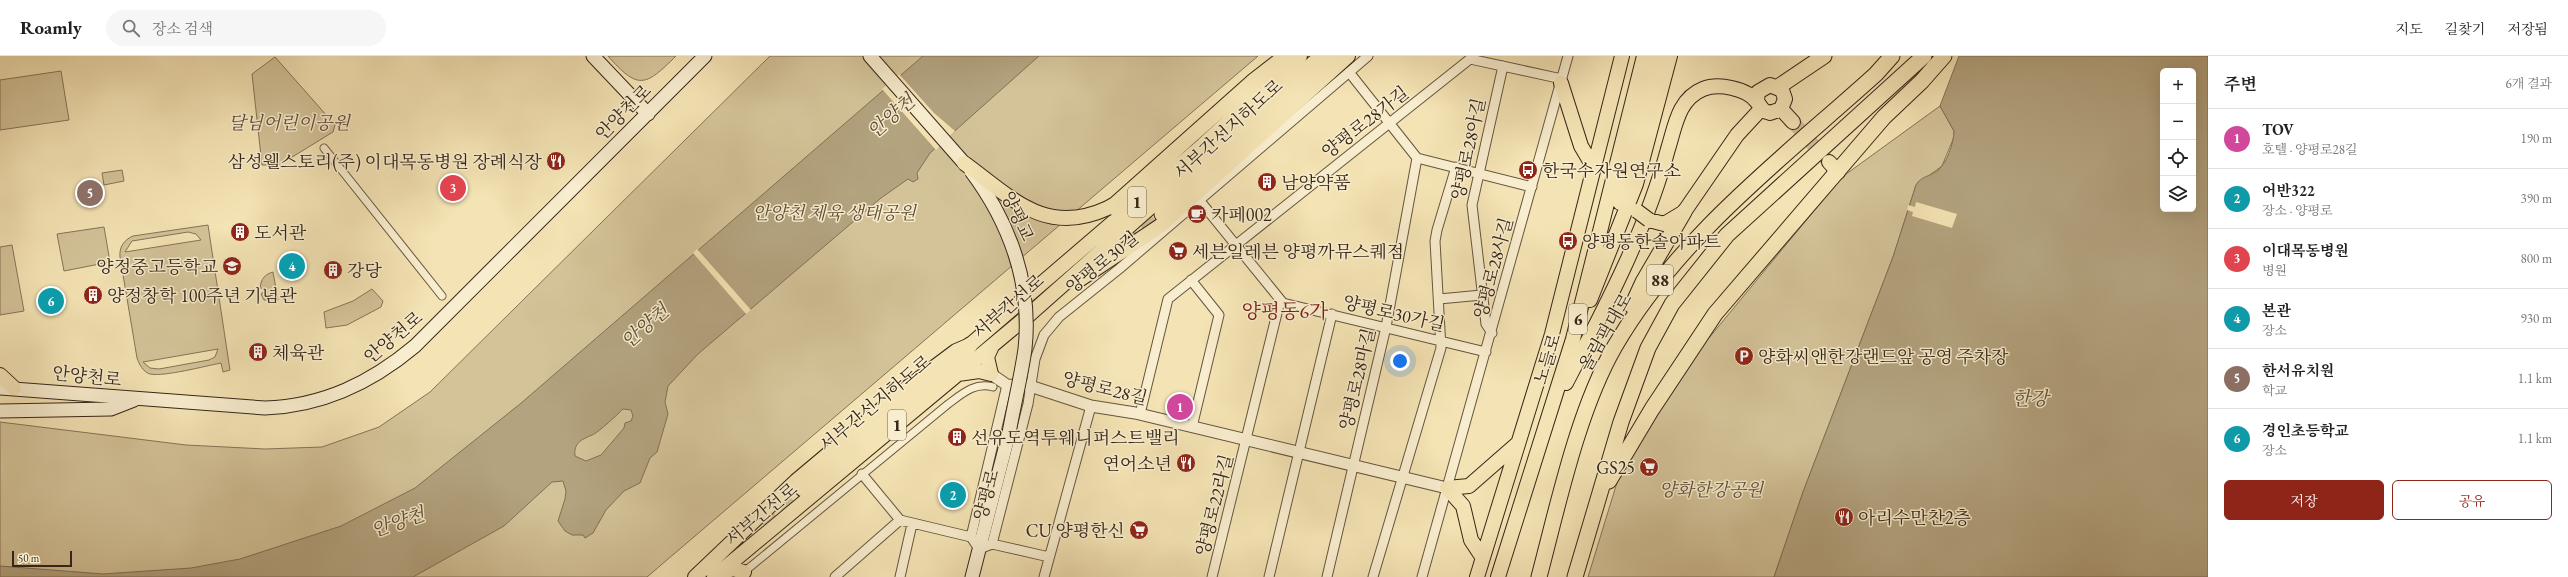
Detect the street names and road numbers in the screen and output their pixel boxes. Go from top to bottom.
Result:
street label: 서부간선지하도로 [1169,74,1287,184]
street label: 안양천로 [590,79,656,145]
street label: 양평로28가길 [1317,81,1413,163]
street label: 양평로28아길 [1446,96,1490,202]
street label: 양평교 [997,187,1040,245]
road number: 1 [1128,187,1146,217]
street label: 양평로28사길 [1468,215,1518,321]
street label: 양평로30길 [1061,226,1143,298]
road number: 88 [1647,265,1673,295]
street label: 서부간선로 [968,269,1048,343]
street label: 올림픽대로 [1573,289,1637,375]
street label: 양평로30가길 [1341,290,1447,336]
road number: 6 [1569,304,1587,334]
street label: 안양천로 [359,306,427,368]
street label: 양평로28마길 [1334,326,1380,432]
street label: 노들로 [1528,331,1566,387]
street label: 서부간선지하도로 [814,349,936,457]
street label: 안양천로 [51,361,123,391]
street label: 양평로28길 [1060,366,1150,410]
road number: 1 [888,410,906,440]
street label: 양평로22라길 [1190,452,1238,558]
street label: 양평로 [968,467,1004,523]
street label: 서부간선로 [720,477,802,551]

